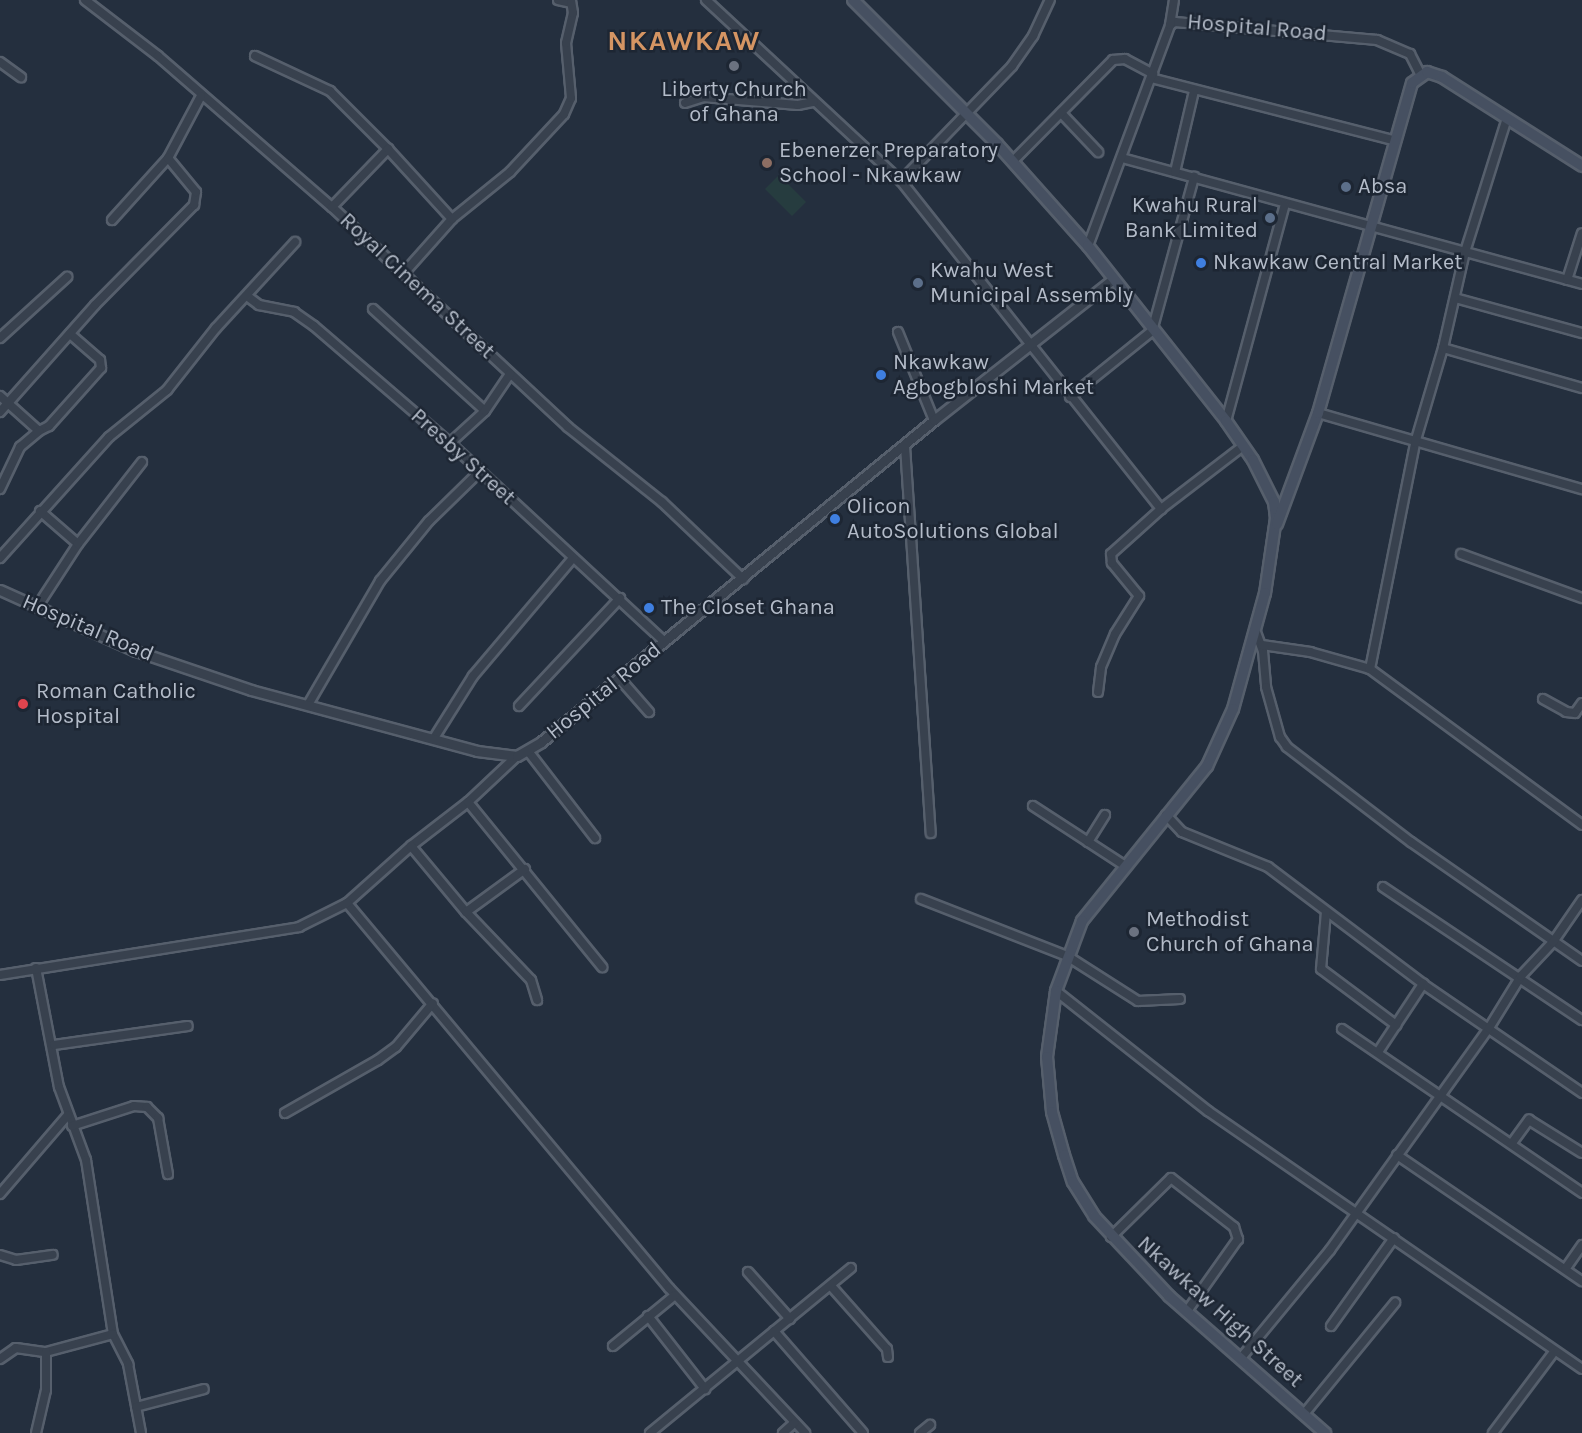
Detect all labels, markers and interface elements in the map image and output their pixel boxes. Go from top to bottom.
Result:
street label: Hospital Road [1186,9,1328,47]
district label: NKAWKAW [607,24,761,58]
marker: Liberty Church of Ghana [727,59,741,73]
place label: Liberty Church of Ghana [661,76,807,128]
place label: Ebenerzer Preparatory School - Nkawkaw [779,137,998,188]
marker: Ebenerzer Preparatory School - Nkawkaw [760,156,774,170]
place label: Absa [1358,174,1407,200]
marker: Absa [1339,180,1353,194]
place label: Kwahu Rural Bank Limited [1125,192,1258,243]
street label: Royal Cinema Street [334,207,500,365]
marker: Kwahu Rural Bank Limited [1263,211,1277,225]
place label: Nkawkaw Central Market [1213,250,1463,276]
marker: Nkawkaw Central Market [1194,256,1208,270]
place label: Kwahu West Municipal Assembly [930,257,1133,308]
marker: Kwahu West Municipal Assembly [911,276,925,290]
place label: Nkawkaw Agbogbloshi Market [893,349,1094,400]
marker: Nkawkaw Agbogbloshi Market [874,368,888,382]
street label: Presby Street [405,403,521,511]
place label: Olicon AutoSolutions Global [847,493,1059,544]
marker: Olicon AutoSolutions Global [828,512,842,526]
street label: Hospital Road [18,588,158,668]
place label: The Closet Ghana [661,595,835,621]
marker: The Closet Ghana [642,601,656,615]
street label: Hospital Road [541,637,667,745]
place label: Roman Catholic Hospital [36,678,196,730]
marker: Roman Catholic Hospital [14,695,32,713]
place label: Methodist Church of Ghana [1146,906,1314,957]
marker: Methodist Church of Ghana [1127,925,1141,939]
street label: Nkawkaw High Street [1132,1231,1308,1393]

